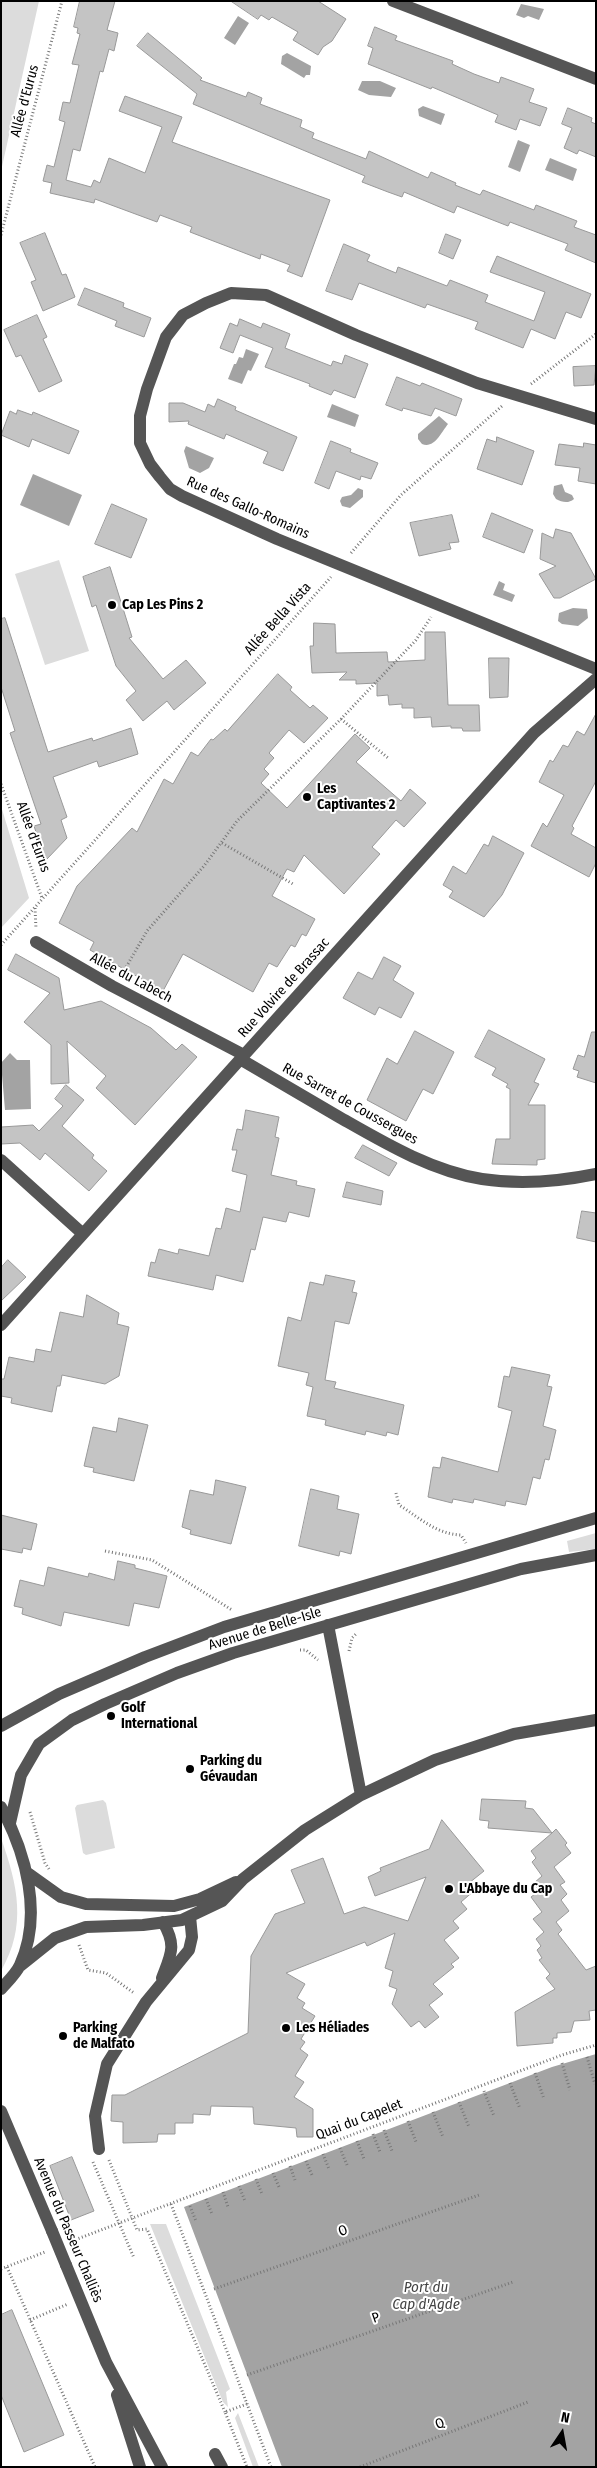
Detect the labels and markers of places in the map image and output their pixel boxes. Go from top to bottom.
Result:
place label: Cap Les Pins 2 [122,597,203,613]
marker: Cap Les Pins 2 [106,599,118,611]
place label: Les Captivantes 2 [317,781,395,814]
marker: Les Captivantes 2 [301,791,313,803]
place label: Golf International [121,1700,197,1732]
marker: Golf International [105,1710,117,1722]
place label: Parking du Gévaudan [200,1753,262,1785]
marker: Parking du Gévaudan [184,1763,196,1775]
place label: L'Abbaye du Cap [459,1881,552,1897]
marker: L'Abbaye du Cap [443,1883,455,1895]
place label: Parking de Malfato [73,2020,135,2052]
place label: Les Héliades [296,2020,369,2036]
marker: Les Héliades [280,2022,292,2034]
marker: Parking de Malfato [57,2030,69,2042]

